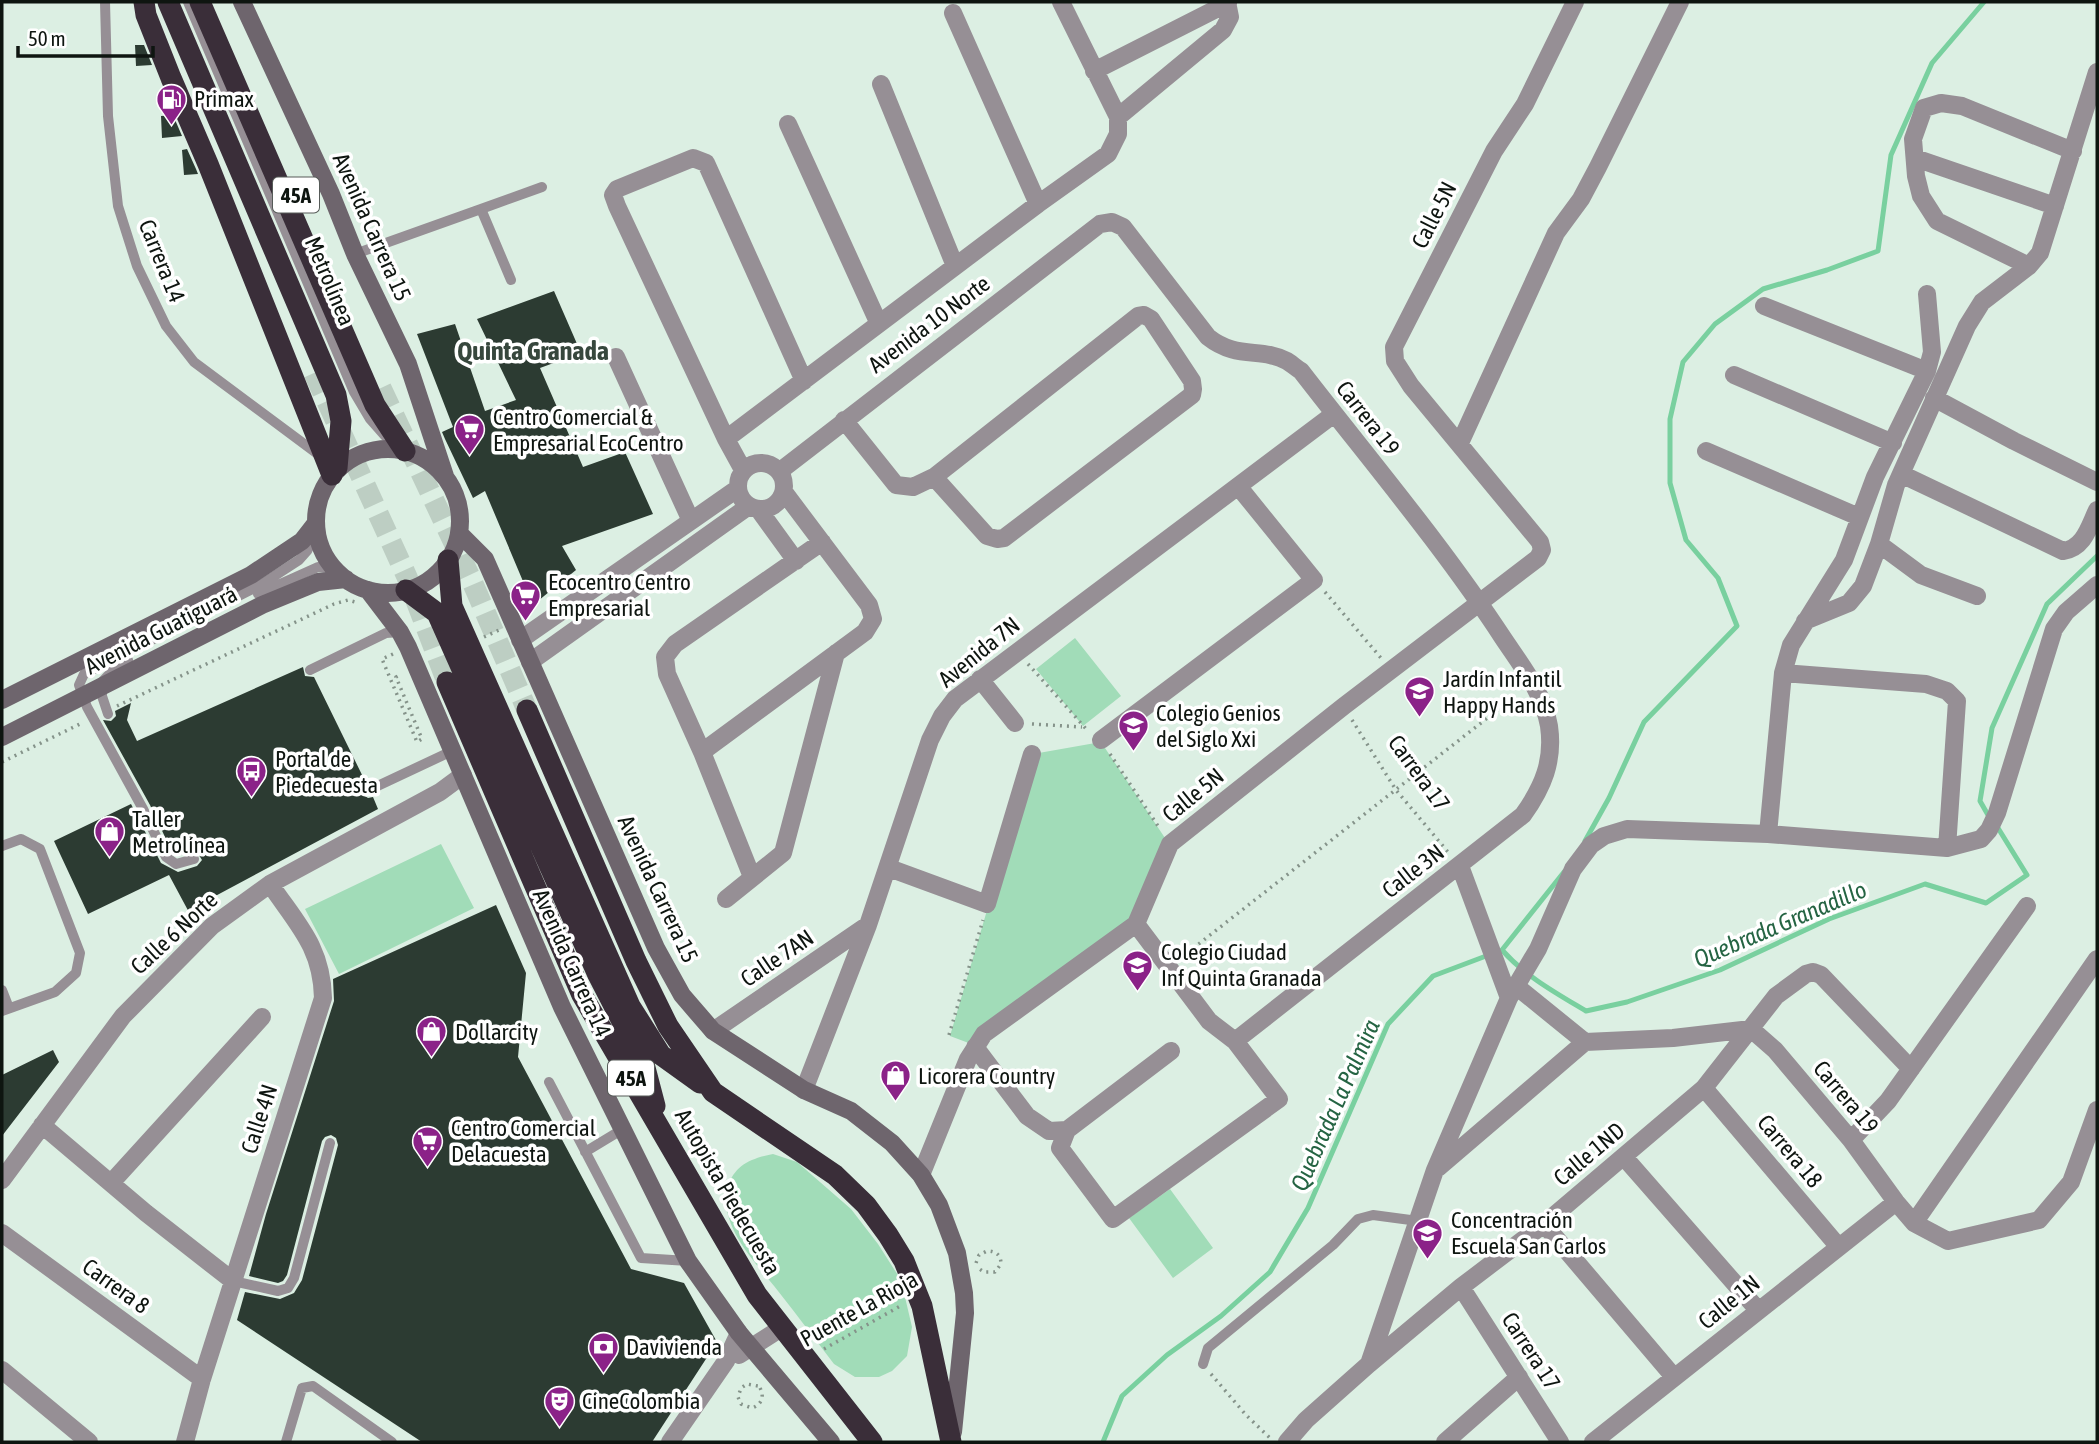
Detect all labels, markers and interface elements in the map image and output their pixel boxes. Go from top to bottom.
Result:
scale bar [18,14,152,58]
text: 50 m [28,26,66,50]
fuel station icon: Primax [154,82,188,126]
place label: Primax [194,86,254,112]
street label: Avenida Carrera 15 [328,149,416,305]
street label: Calle 5N [1406,177,1462,253]
road number: 45A [273,178,319,212]
street label: Carrera 14 [134,216,190,306]
street label: Metrolínea [300,233,360,329]
street label: Avenida 10 Norte [863,270,995,378]
district label: Quinta Granada [457,336,609,366]
street label: Carrera 19 [1331,376,1405,460]
place label: Centro Comercial & Empresarial EcoCentro [493,404,684,456]
supermarket icon: Centro Comercial & Empresarial EcoCentro [453,413,487,457]
place label: Ecocentro Centro Empresarial [548,569,691,621]
supermarket icon: Ecocentro Centro Empresarial [508,578,542,622]
street label: Avenida Guatiguará [81,581,241,679]
street label: Avenida 7N [933,612,1025,692]
place label: Jardín Infantil Happy Hands [1443,666,1562,718]
school or university icon: Jardín Infantil Happy Hands [1403,675,1437,719]
place label: Colegio Genios del Siglo Xxi [1156,700,1281,752]
school or university icon: Colegio Genios del Siglo Xxi [1116,709,1150,753]
street label: Carrera 17 [1383,730,1455,816]
place label: Portal de Piedecuesta [275,746,378,798]
bus stop icon: Portal de Piedecuesta [235,755,269,799]
street label: Calle 5N [1157,763,1229,827]
place label: Taller Metrolínea [132,806,226,858]
street label: Avenida Carrera 15 [613,811,703,967]
shop icon: Taller Metrolínea [92,815,126,859]
street label: Calle 3N [1377,839,1449,903]
water label: Quebrada Granadillo [1690,875,1870,973]
street label: Avenida Carrera 14 [528,885,616,1041]
street label: Calle 6 Norte [126,887,222,979]
street label: Calle 7AN [736,924,818,992]
place label: Colegio Ciudad Inf Quinta Granada [1161,939,1322,991]
school or university icon: Colegio Ciudad Inf Quinta Granada [1121,948,1155,992]
shop icon: Dollarcity [415,1015,449,1059]
water label: Quebrada La Palmira [1285,1015,1385,1195]
place label: Dollarcity [455,1019,538,1045]
street label: Carrera 19 [1808,1055,1884,1139]
shop icon: Licorera Country [878,1059,912,1103]
road number: 45A [608,1060,654,1096]
place label: Licorera Country [918,1063,1055,1089]
street label: Calle 4N [236,1081,282,1157]
street label: Autopista Piedecuesta [670,1104,786,1280]
street label: Carrera 18 [1752,1109,1828,1193]
place label: Centro Comercial Delacuesta [451,1115,596,1167]
street label: Calle 1ND [1549,1117,1629,1191]
supermarket icon: Centro Comercial Delacuesta [411,1124,445,1168]
place label: Concentración Escuela San Carlos [1451,1207,1606,1259]
school or university icon: Concentración Escuela San Carlos [1411,1216,1445,1260]
street label: Carrera 8 [78,1253,154,1319]
street label: Puente La Rioja [796,1266,922,1352]
street label: Calle 1N [1693,1270,1765,1334]
street label: Carrera 17 [1496,1307,1566,1395]
bank icon: Davivienda [586,1330,620,1374]
place label: Davivienda [626,1334,722,1360]
theatre icon: CineColombia [542,1384,576,1428]
place label: CineColombia [582,1388,701,1414]

